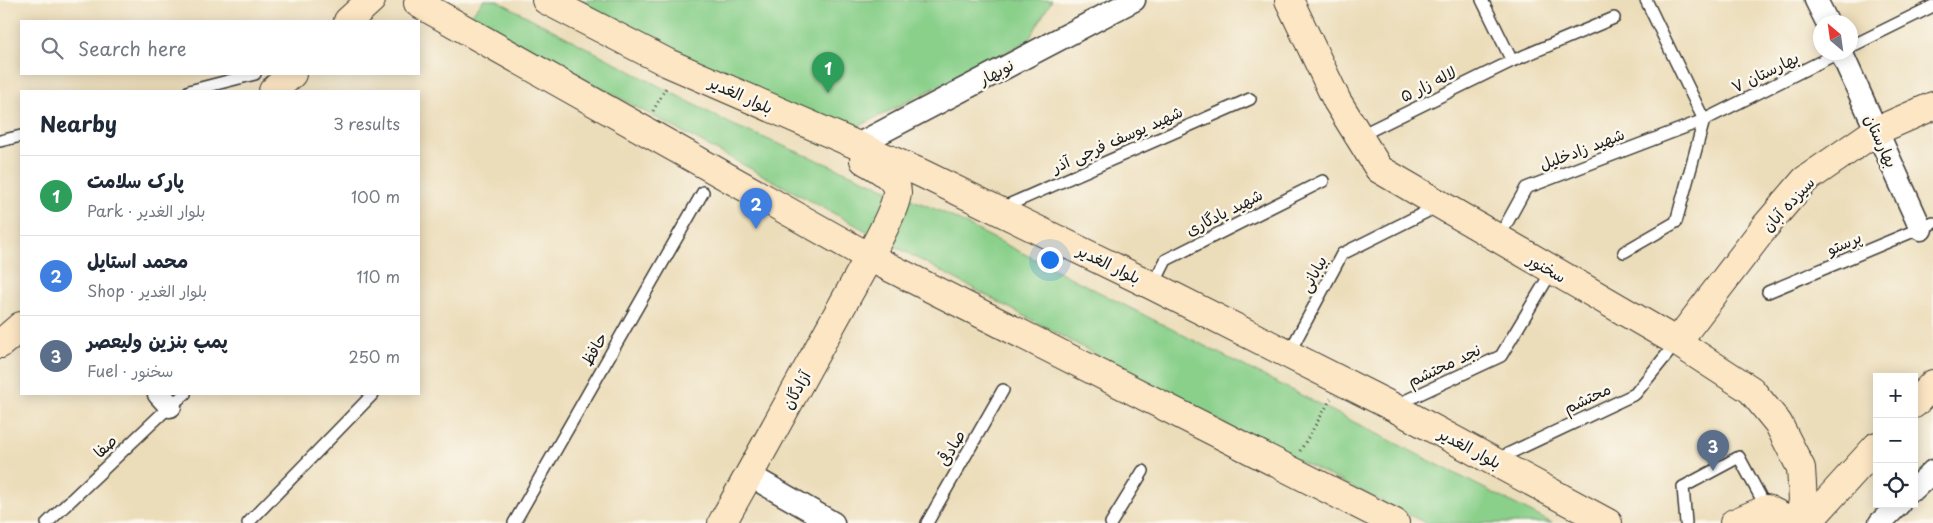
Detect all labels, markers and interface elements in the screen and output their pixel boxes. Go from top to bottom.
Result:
north arrow [1813,15,1858,60]
search box [20,20,420,75]
icon: search [38,34,66,62]
text: Search here [78,34,187,62]
street label: بهارستان ۷ [1727,44,1802,98]
pin: 1 [812,52,844,93]
street label: نوبهار [973,52,1018,91]
street label: لاله زار ۵ [1395,59,1460,107]
street label: بلوار الغدیر [704,69,777,119]
street label: شهید یوسف فرجی آذر [1045,98,1186,179]
text: Nearby [40,107,117,139]
street label: بهارستان [1859,110,1905,171]
text: 3 results [333,111,400,135]
street label: شهید زادخلیل [1536,121,1628,175]
text: پارک سلامت [87,166,184,194]
street label: سیزده آبان [1755,170,1819,236]
street label: شهید یادگاری [1181,181,1266,241]
text: 1 [52,184,60,208]
text: 100 m [351,184,400,208]
pin: 2 [740,188,772,229]
text: Park · بلوار الغدیر [87,198,206,222]
street label: پرستو [1821,224,1865,261]
street label: بلوار الغدیر [1072,237,1145,289]
street label: سخنور [1522,245,1571,288]
text: محمد استایل [87,246,188,274]
your location [1037,247,1063,273]
street label: بیابانی [1292,251,1332,296]
text: 2 [50,264,62,288]
text: 110 m [357,264,400,288]
text: Shop · بلوار الغدیر [87,278,207,302]
text: پمپ بنزین ولیعصر [87,326,228,354]
street label: حافظ [574,327,612,370]
street label: نجد محتشم [1403,337,1485,393]
text: 3 [51,344,61,368]
text: 250 m [349,344,400,368]
text: Fuel · سخنور [87,358,173,382]
street label: آزادگان [775,365,816,413]
map controls [1873,373,1918,508]
button: + [1873,373,1918,418]
street label: محتشم [1559,376,1615,420]
button: − [1873,418,1918,463]
street label: بلوار الغدیر [1433,420,1506,474]
street label: صادقی [930,425,970,470]
street label: صفا [87,428,122,463]
pin: 3 [1697,430,1729,471]
button: locate [1873,463,1918,508]

